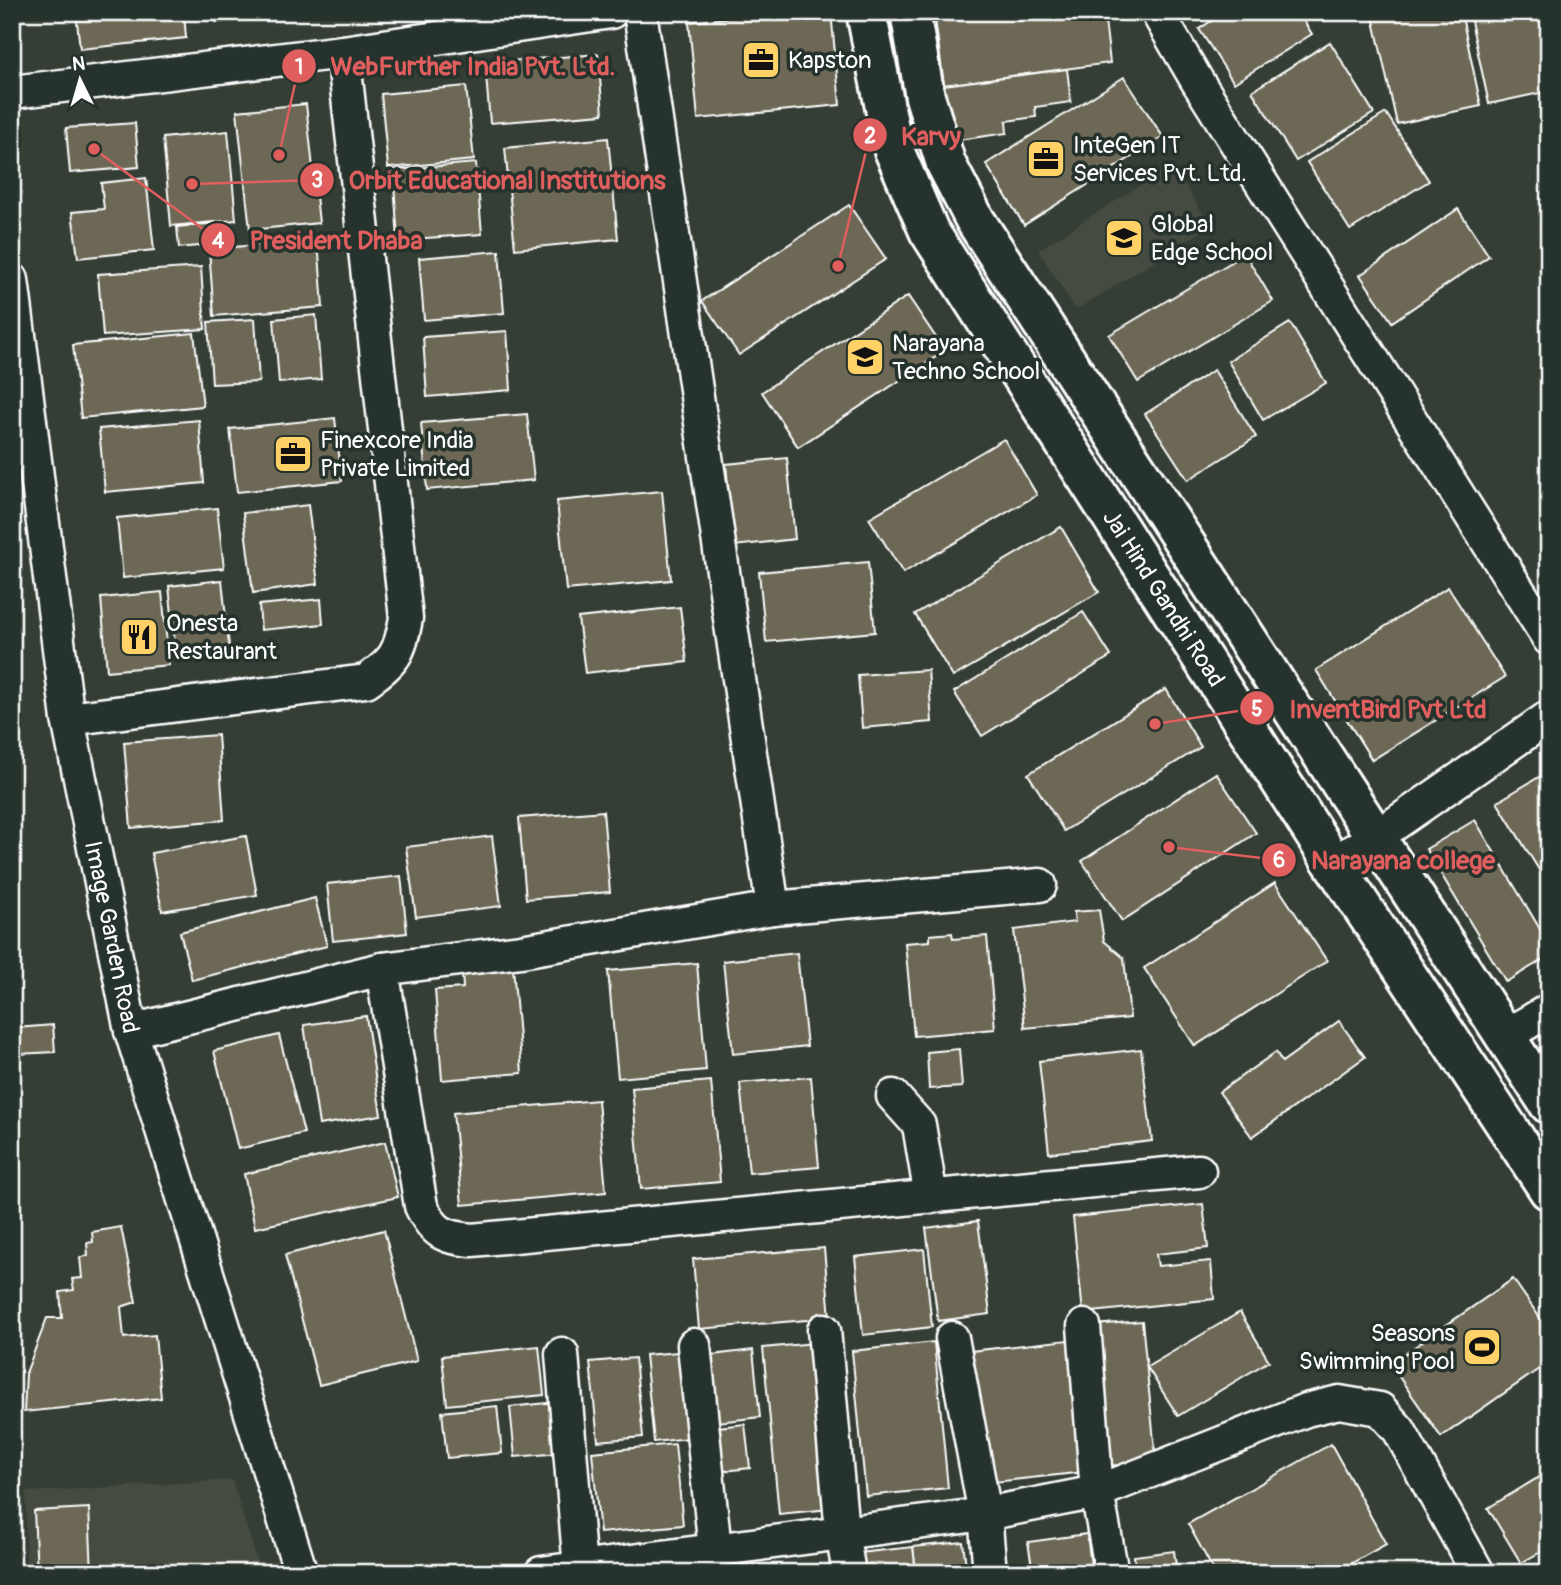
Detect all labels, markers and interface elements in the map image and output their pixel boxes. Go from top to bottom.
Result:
office icon: Kapston [740,39,782,81]
callout: WebFurther India Pvt. Ltd. [282,43,630,90]
north arrow [46,46,116,116]
place label: Kapston [788,46,872,75]
text: WebFurther India Pvt. Ltd. [331,51,615,83]
text: N [71,52,86,77]
text: 1 [295,54,303,81]
callout: Karvy [852,112,975,159]
text: Karvy [901,121,962,153]
text: 2 [864,123,876,150]
place label: InteGen IT Services Pvt. Ltd. [1073,131,1247,188]
office icon: InteGen IT Services Pvt. Ltd. [1025,138,1067,180]
callout: Orbit Educational Institutions [299,156,679,203]
text: Orbit Educational Institutions [348,165,666,197]
text: 3 [311,167,323,194]
place label: Global Edge School [1151,210,1273,267]
callout: President Dhaba [200,217,436,264]
school or university icon: Global Edge School [1103,217,1145,259]
text: President Dhaba [250,225,422,257]
text: 4 [212,228,225,255]
place label: Narayana Techno School [892,329,1040,386]
school or university icon: Narayana Techno School [844,336,886,378]
place label: Finexcore India Private Limited [320,426,474,483]
office icon: Finexcore India Private Limited [272,433,314,475]
street label: Jai Hind Gandhi Road [1096,505,1231,692]
place label: Onesta Restaurant [166,609,277,666]
restaurant icon: Onesta Restaurant [118,616,160,658]
callout: InventBird Pvt Ltd [1240,685,1500,732]
text: InventBird Pvt Ltd [1289,694,1487,726]
text: 5 [1251,696,1263,723]
callout: Narayana college [1261,836,1509,883]
street label: Image Garden Road [78,838,145,1036]
text: Narayana college [1311,845,1496,877]
text: 6 [1273,847,1285,874]
place label: Seasons Swimming Pool [1299,1319,1455,1376]
sports icon: Seasons Swimming Pool [1461,1326,1503,1368]

